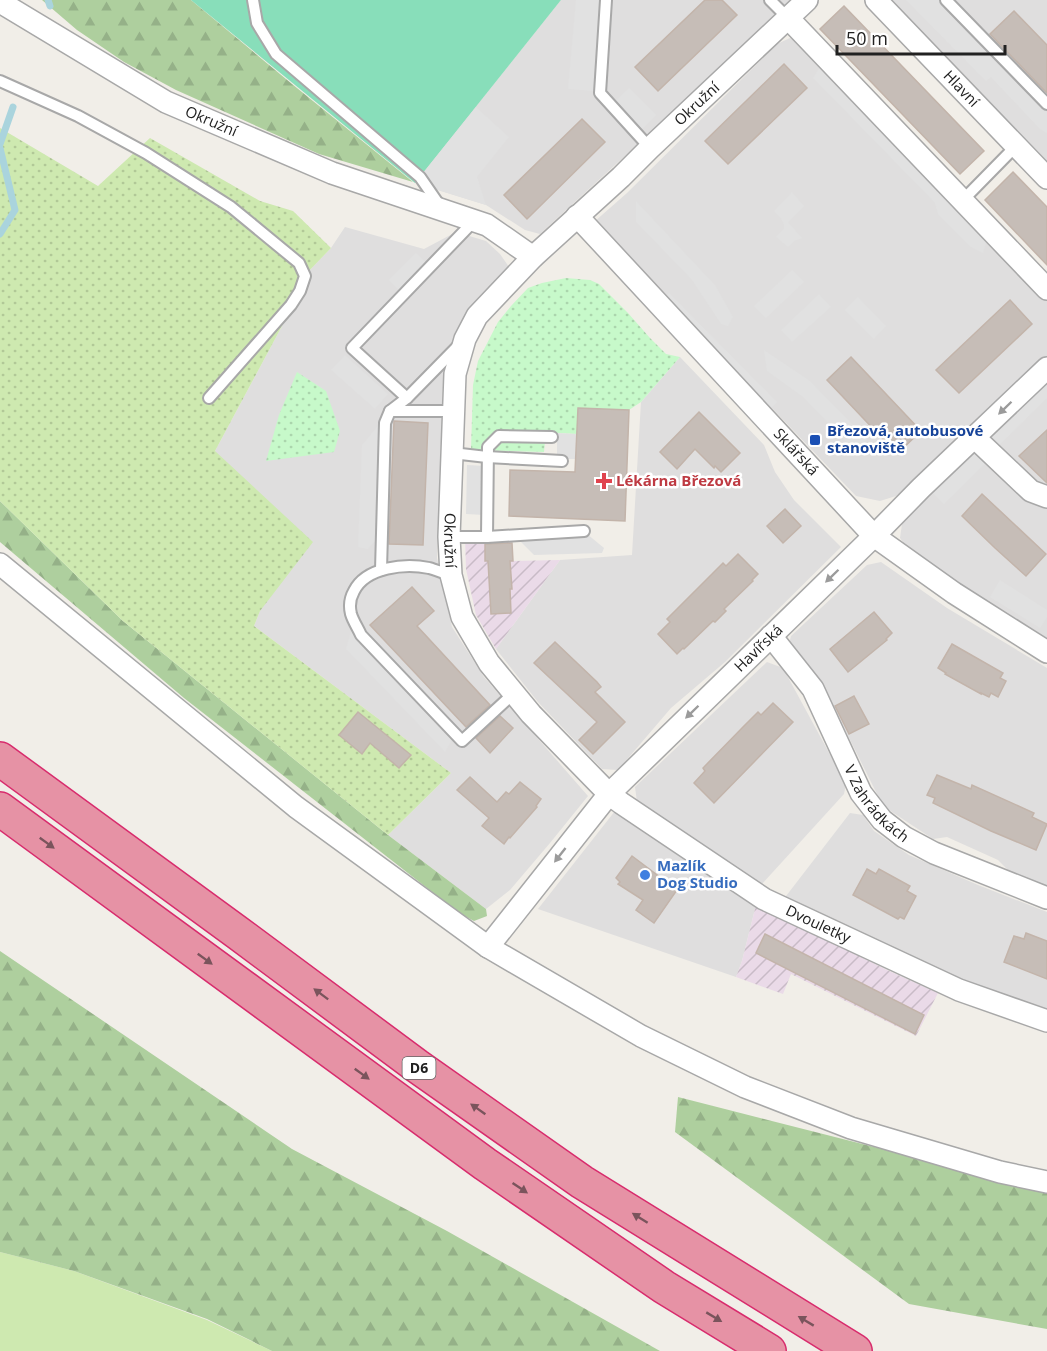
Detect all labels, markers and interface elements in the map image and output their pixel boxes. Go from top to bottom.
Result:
scale bar [837,18,1005,56]
text: 50 m [846,26,888,50]
street label: Hlavní [940,65,985,112]
street label: Okružní [669,76,724,129]
street label: Okružní [182,100,242,141]
one-way arrow [997,401,1012,415]
place label: Březová, autobusové stanoviště [827,420,983,457]
street label: Sklářská [770,423,824,479]
marker: Březová, autobusové stanoviště [808,433,822,447]
place label: Lékárna Březová [616,470,741,490]
marker: Lékárna Březová [597,474,611,488]
street label: Okružní [440,513,462,570]
one-way arrow [825,569,839,583]
street label: Havířská [729,619,787,676]
one-way arrow [685,705,699,719]
street label: V Zahrádkách [840,761,913,846]
one-way arrow [40,837,55,849]
one-way arrow [555,848,567,863]
place label: Mazlík Dog Studio [657,855,738,892]
marker: Mazlík Dog Studio [638,868,652,882]
street label: Dvouletky [783,900,855,947]
one-way arrow [196,953,212,965]
one-way arrow [313,988,329,1000]
road number: D6 [402,1057,436,1079]
one-way arrow [353,1068,369,1080]
one-way arrow [470,1104,486,1115]
one-way arrow [511,1182,527,1194]
one-way arrow [632,1213,648,1224]
one-way arrow [706,1312,722,1323]
one-way arrow [798,1315,814,1326]

